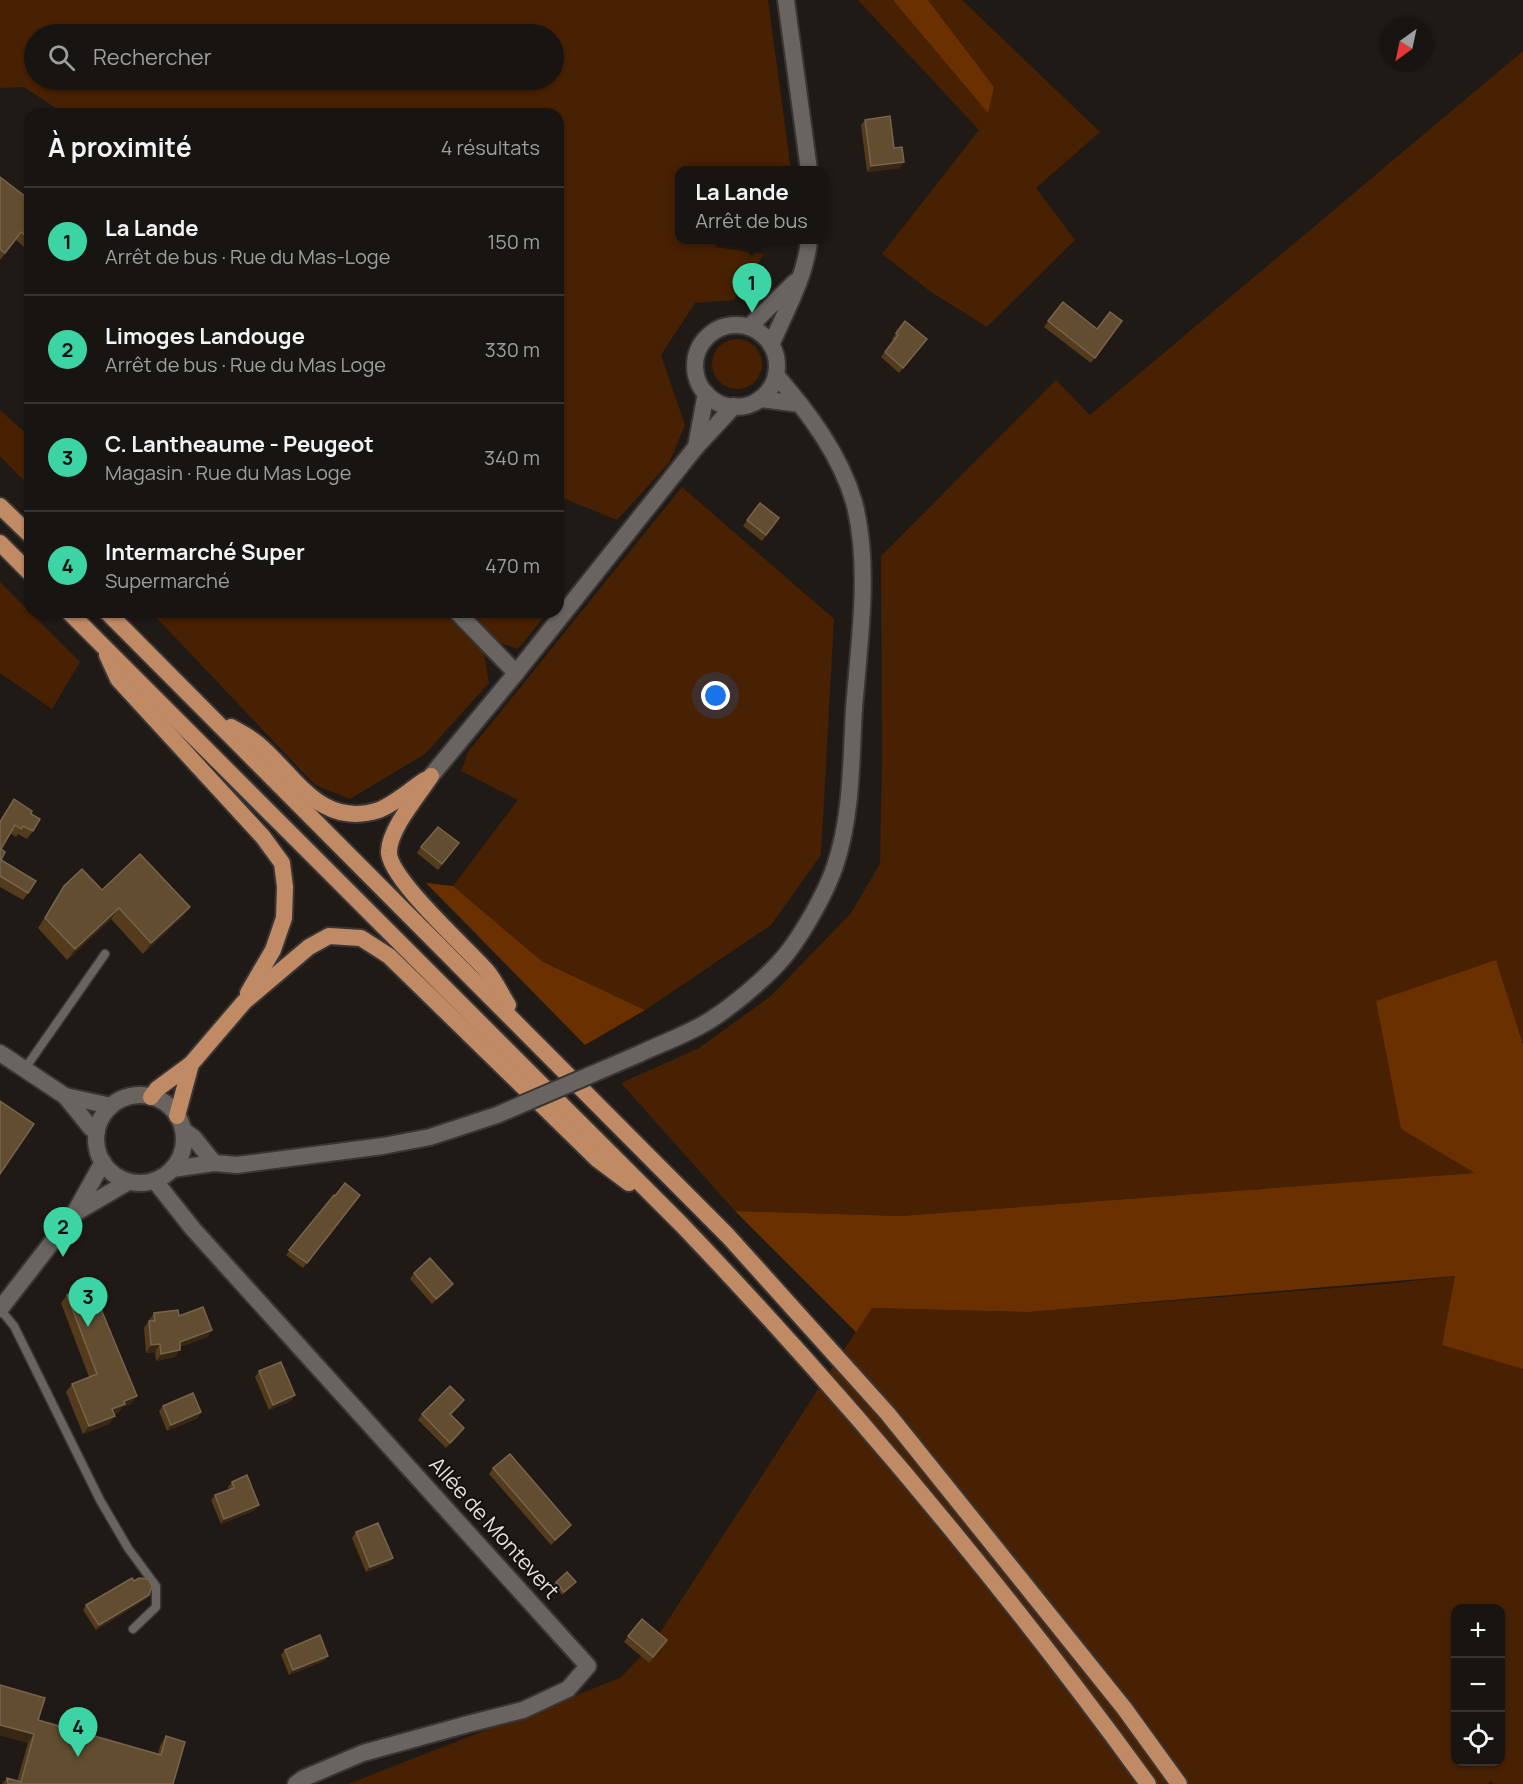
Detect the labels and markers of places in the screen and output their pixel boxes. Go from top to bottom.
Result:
pin: 1 [732,264,771,313]
pin: 2 [44,1208,82,1257]
pin: 3 [68,1278,107,1327]
pin: 4 [58,1708,98,1757]

